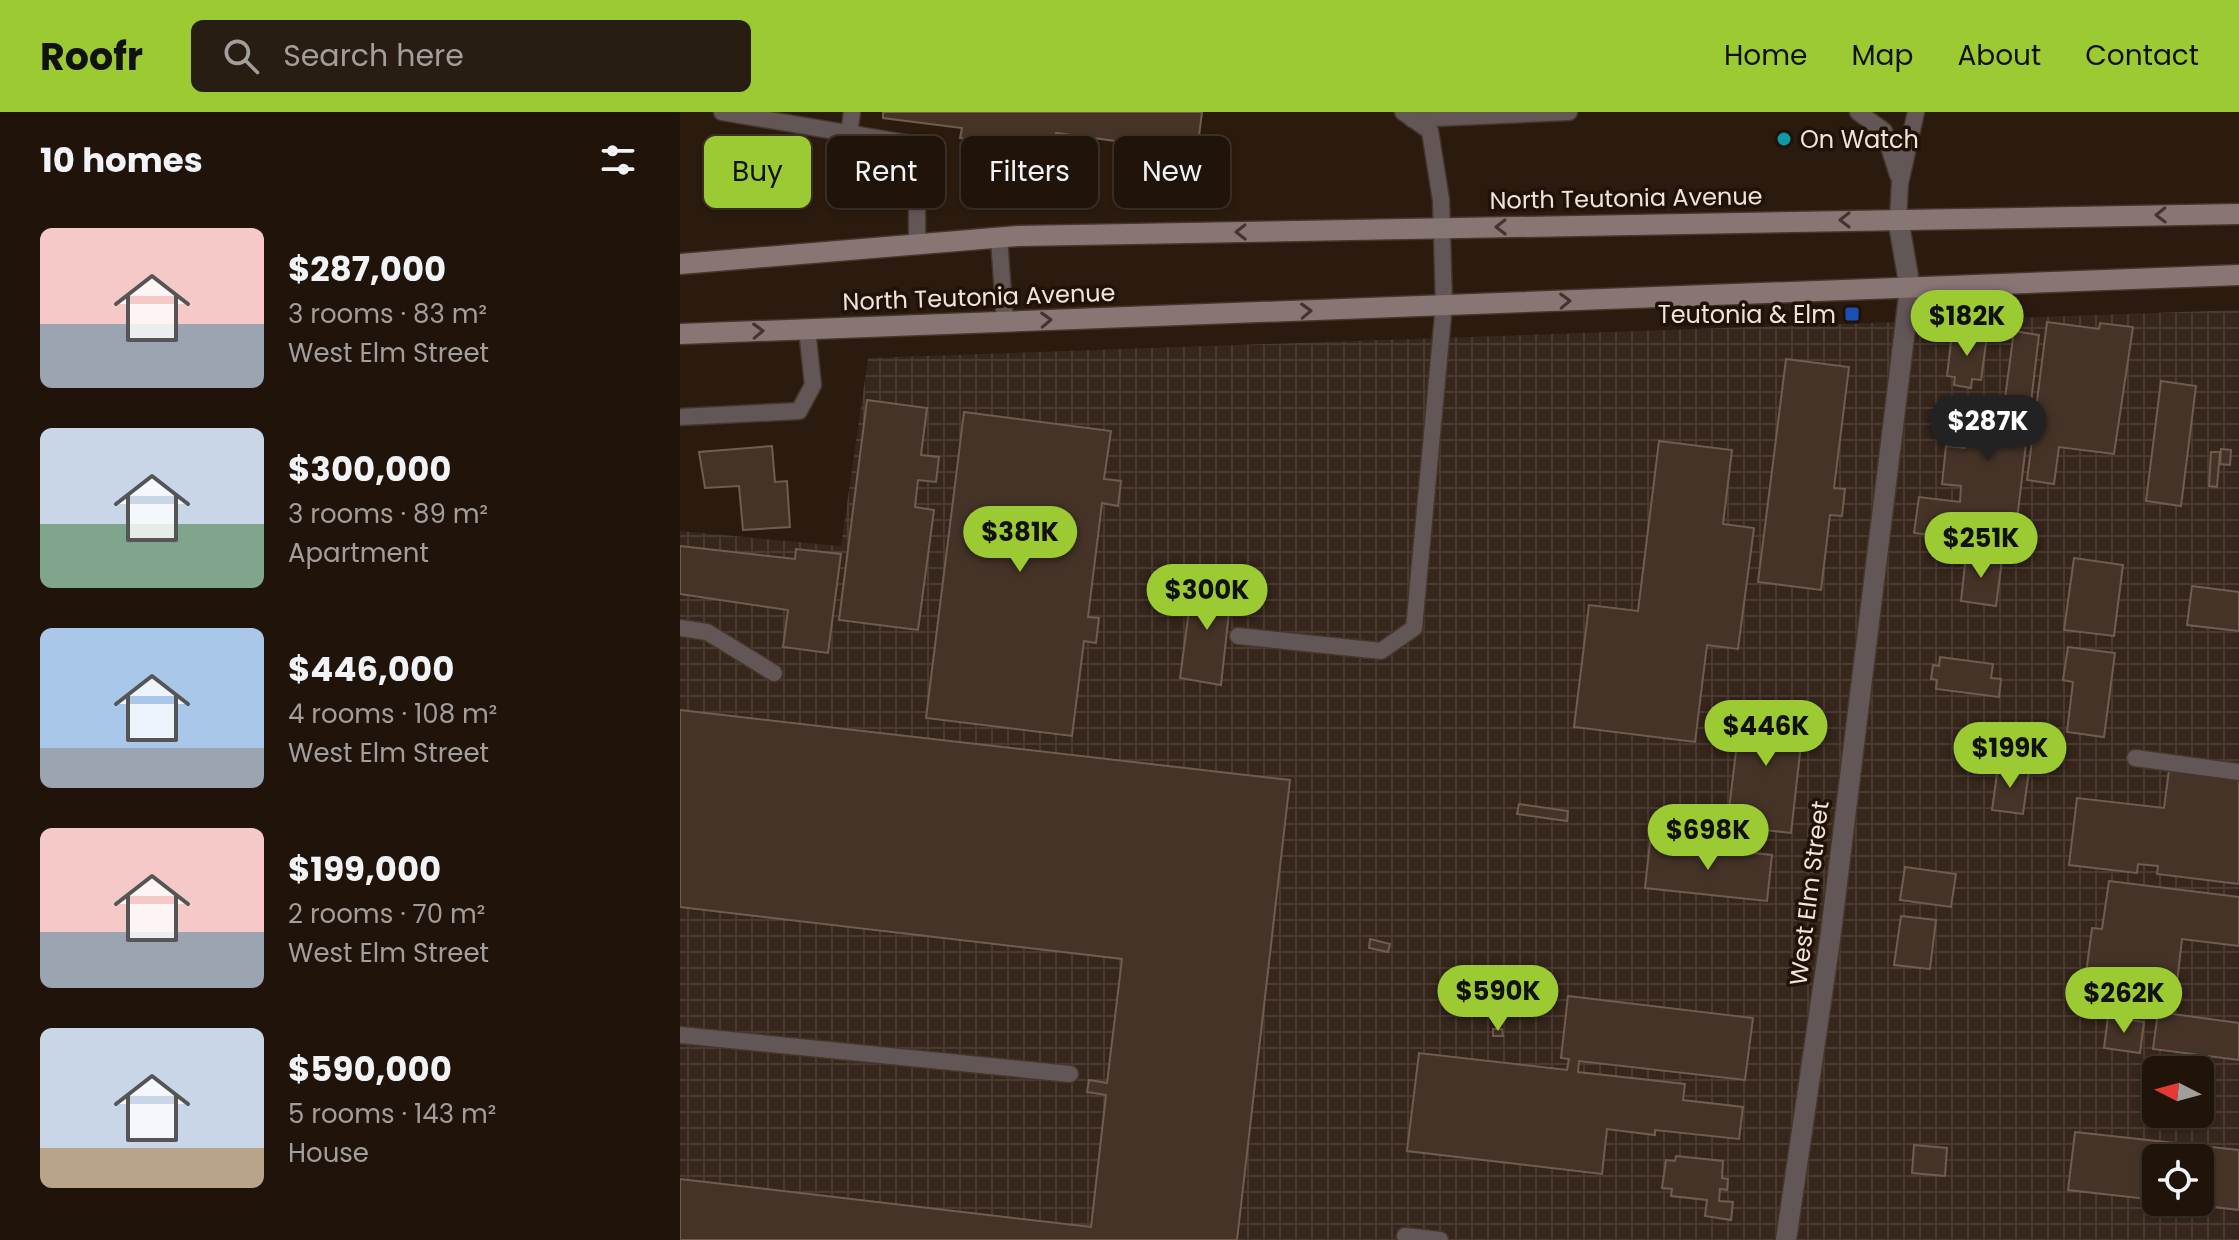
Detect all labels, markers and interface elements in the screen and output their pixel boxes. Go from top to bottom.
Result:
search box [191,20,751,92]
text: Roofr [40,30,143,83]
icon: search [219,34,263,78]
text: Search here [283,34,464,77]
text: Home [1724,36,1807,75]
text: Map [1851,36,1913,75]
text: About [1957,36,2041,75]
text: Contact [2085,36,2199,75]
place label: On Watch [1800,123,1919,156]
marker: On Watch [1775,130,1793,148]
text: 10 homes [40,136,203,184]
chip: Buy [704,136,811,208]
chip: Rent [827,136,945,208]
chip: Filters [961,136,1098,208]
chip: New [1114,136,1230,208]
icon: filters [596,138,640,182]
street label: North Teutonia Avenue [1489,179,1763,217]
one-way arrow [2154,206,2167,224]
one-way arrow [1838,211,1851,229]
one-way arrow [1494,218,1507,235]
one-way arrow [1234,223,1247,240]
text: $287,000 [288,245,446,293]
icon: home [104,260,200,356]
street label: North Teutonia Avenue [842,276,1116,318]
pin: $182K [1911,290,2023,358]
one-way arrow [1559,292,1572,309]
text: 3 rooms · 83 m² [288,296,487,332]
place label: Teutonia & Elm [1658,298,1836,331]
text: $182K [1929,298,2005,334]
one-way arrow [1300,302,1313,319]
marker: Teutonia & Elm [1843,305,1861,323]
one-way arrow [1040,312,1053,329]
one-way arrow [752,323,765,340]
text: West Elm Street [288,335,489,371]
pin: $287K [1932,395,2044,463]
text: $287K [1948,403,2028,439]
text: $300,000 [288,445,452,493]
icon: home [104,460,200,556]
text: 3 rooms · 89 m² [288,496,488,532]
pin: $381K [964,506,1076,574]
pin: $251K [1925,512,2037,580]
text: $381K [981,514,1059,550]
text: $251K [1943,520,2019,556]
text: Apartment [288,535,429,571]
pin: $300K [1151,564,1263,632]
text: $300K [1165,572,1249,608]
text: $446,000 [288,645,454,693]
icon: home [104,660,200,756]
text: 4 rooms · 108 m² [288,696,497,732]
pin: $446K [1710,700,1822,768]
text: $446K [1723,708,1810,744]
pin: $199K [1954,722,2066,790]
text: $199K [1972,730,2049,766]
text: West Elm Street [288,735,489,771]
street label: West Elm Street [1781,799,1837,987]
pin: $698K [1652,804,1764,872]
text: $698K [1666,812,1750,848]
text: $199,000 [288,845,441,893]
icon: home [104,860,200,956]
text: 2 rooms · 70 m² [288,896,485,932]
text: West Elm Street [288,935,489,971]
pin: $590K [1442,965,1554,1033]
pin: $262K [2068,967,2180,1035]
text: $590K [1455,973,1541,1009]
text: $262K [2083,975,2165,1011]
text: $590,000 [288,1045,452,1093]
north arrow [2142,1056,2214,1128]
map controls [2142,1056,2214,1216]
icon: home [104,1060,200,1156]
text: 5 rooms · 143 m² [288,1096,496,1132]
text: House [288,1135,369,1171]
button: locate [2142,1144,2214,1216]

